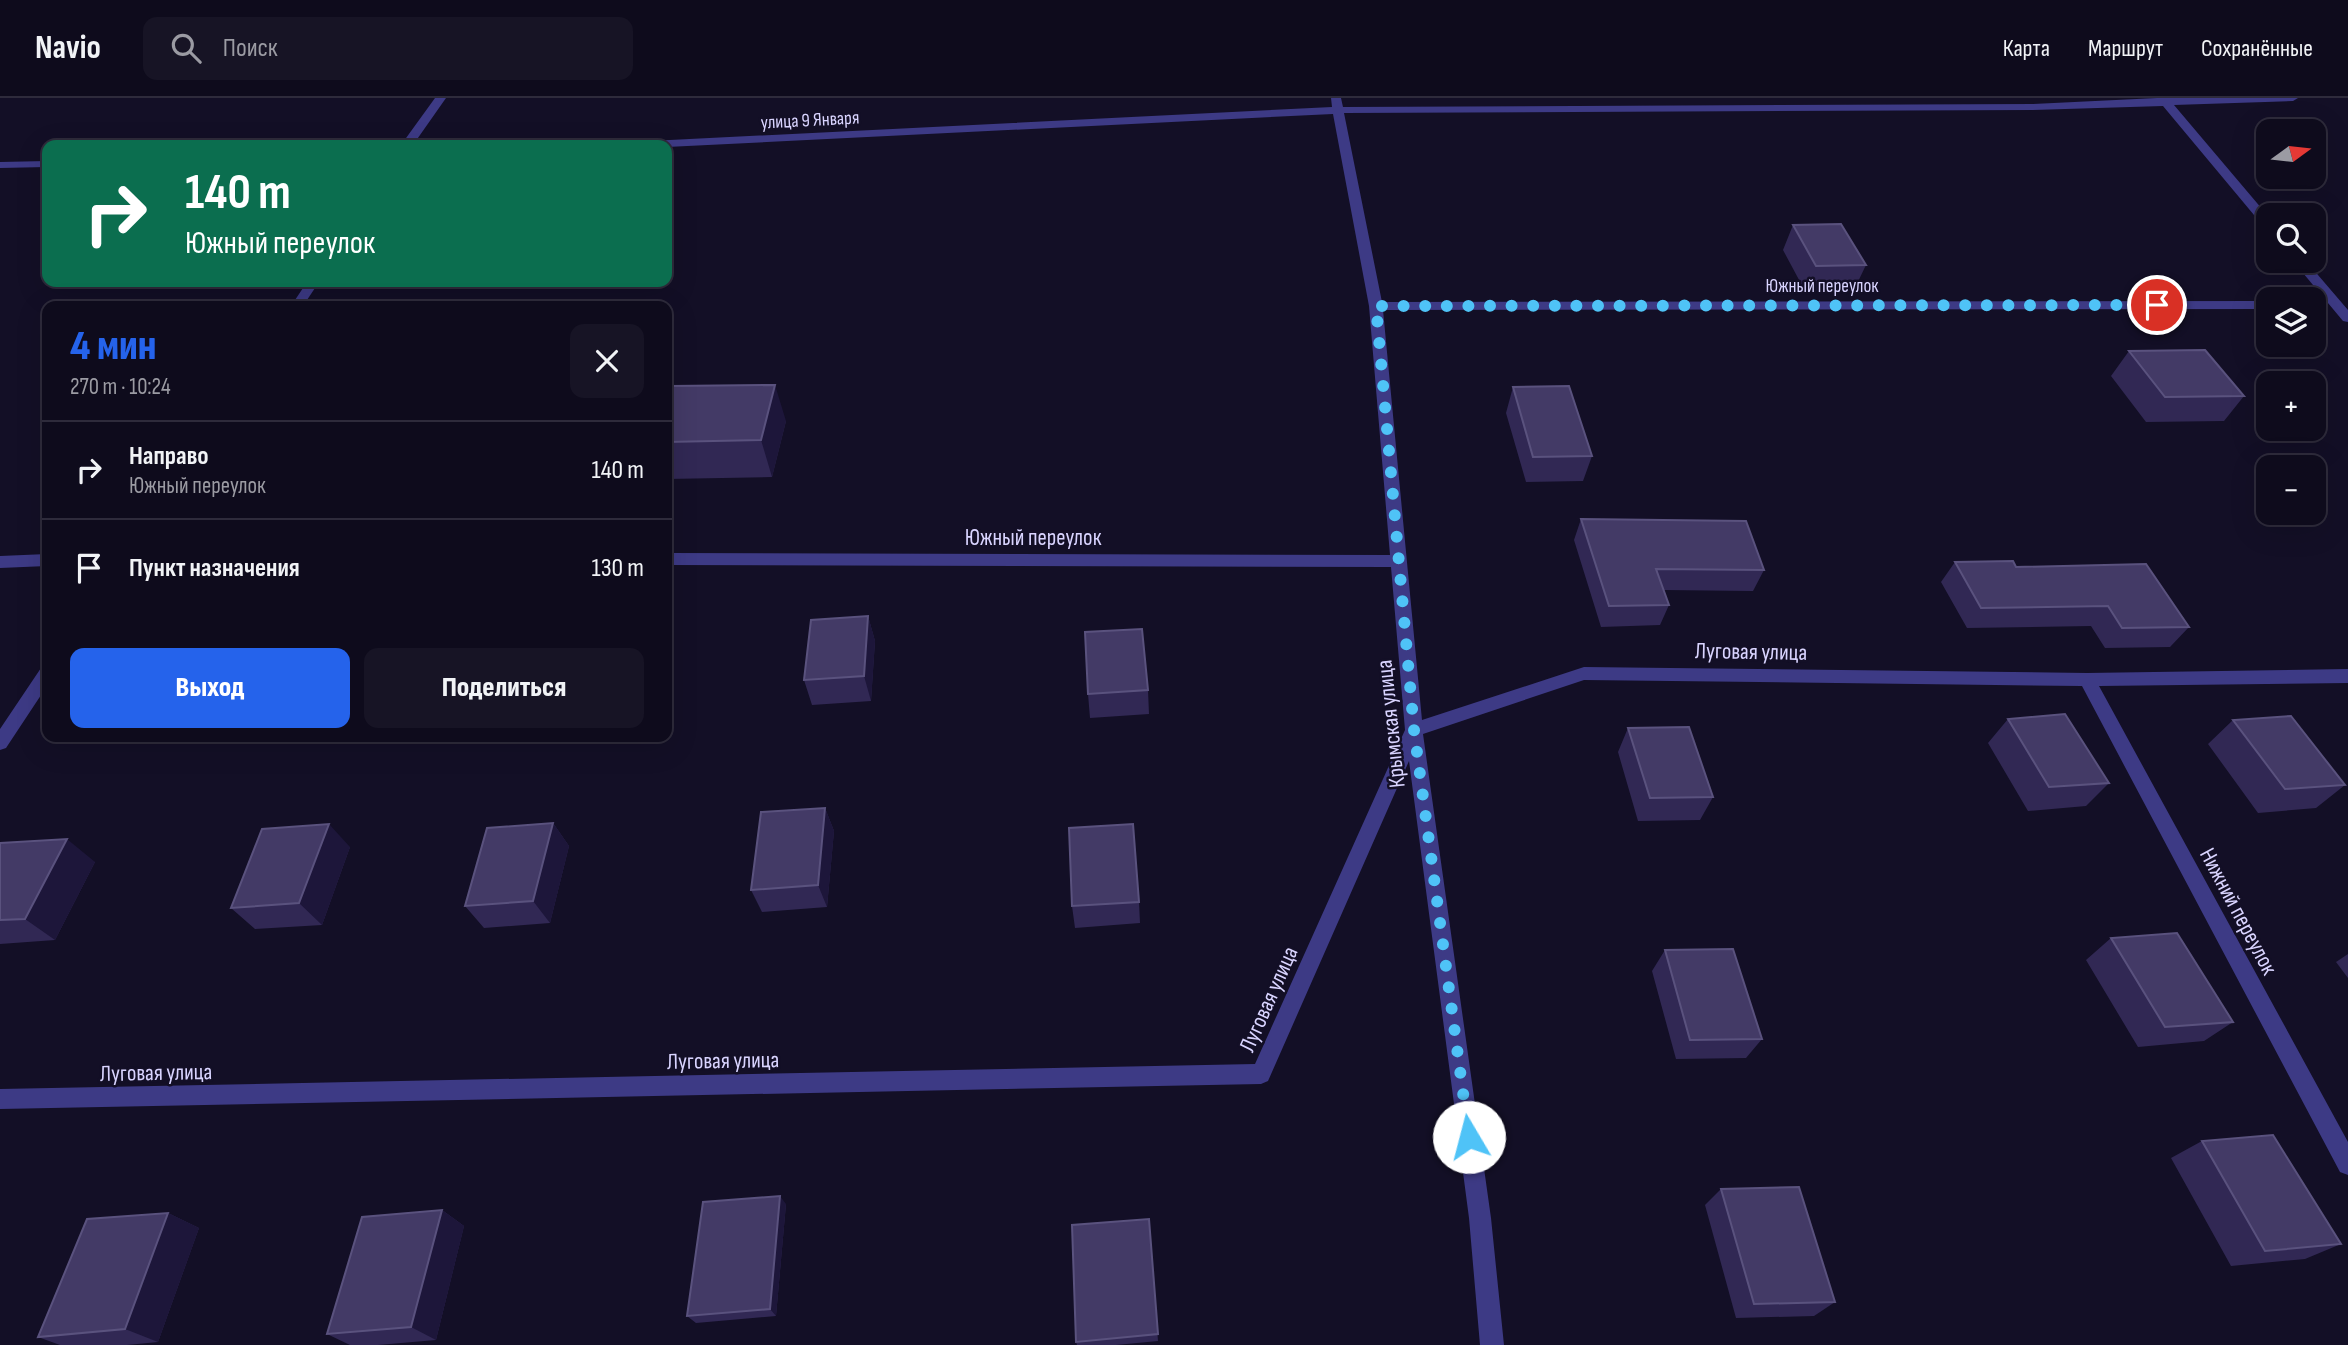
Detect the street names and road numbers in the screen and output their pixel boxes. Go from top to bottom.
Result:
street label: улица 9 Января [760,106,860,135]
street label: Южный переулок [1766,275,1879,298]
street label: Южный переулок [965,524,1102,552]
street label: Луговая улица [1695,637,1807,667]
street label: Крымская улица [1370,658,1412,789]
street label: Нижний переулок [2193,843,2283,980]
street label: Луговая улица [1233,942,1305,1056]
street label: Луговая улица [667,1046,779,1076]
street label: Луговая улица [100,1058,212,1088]

